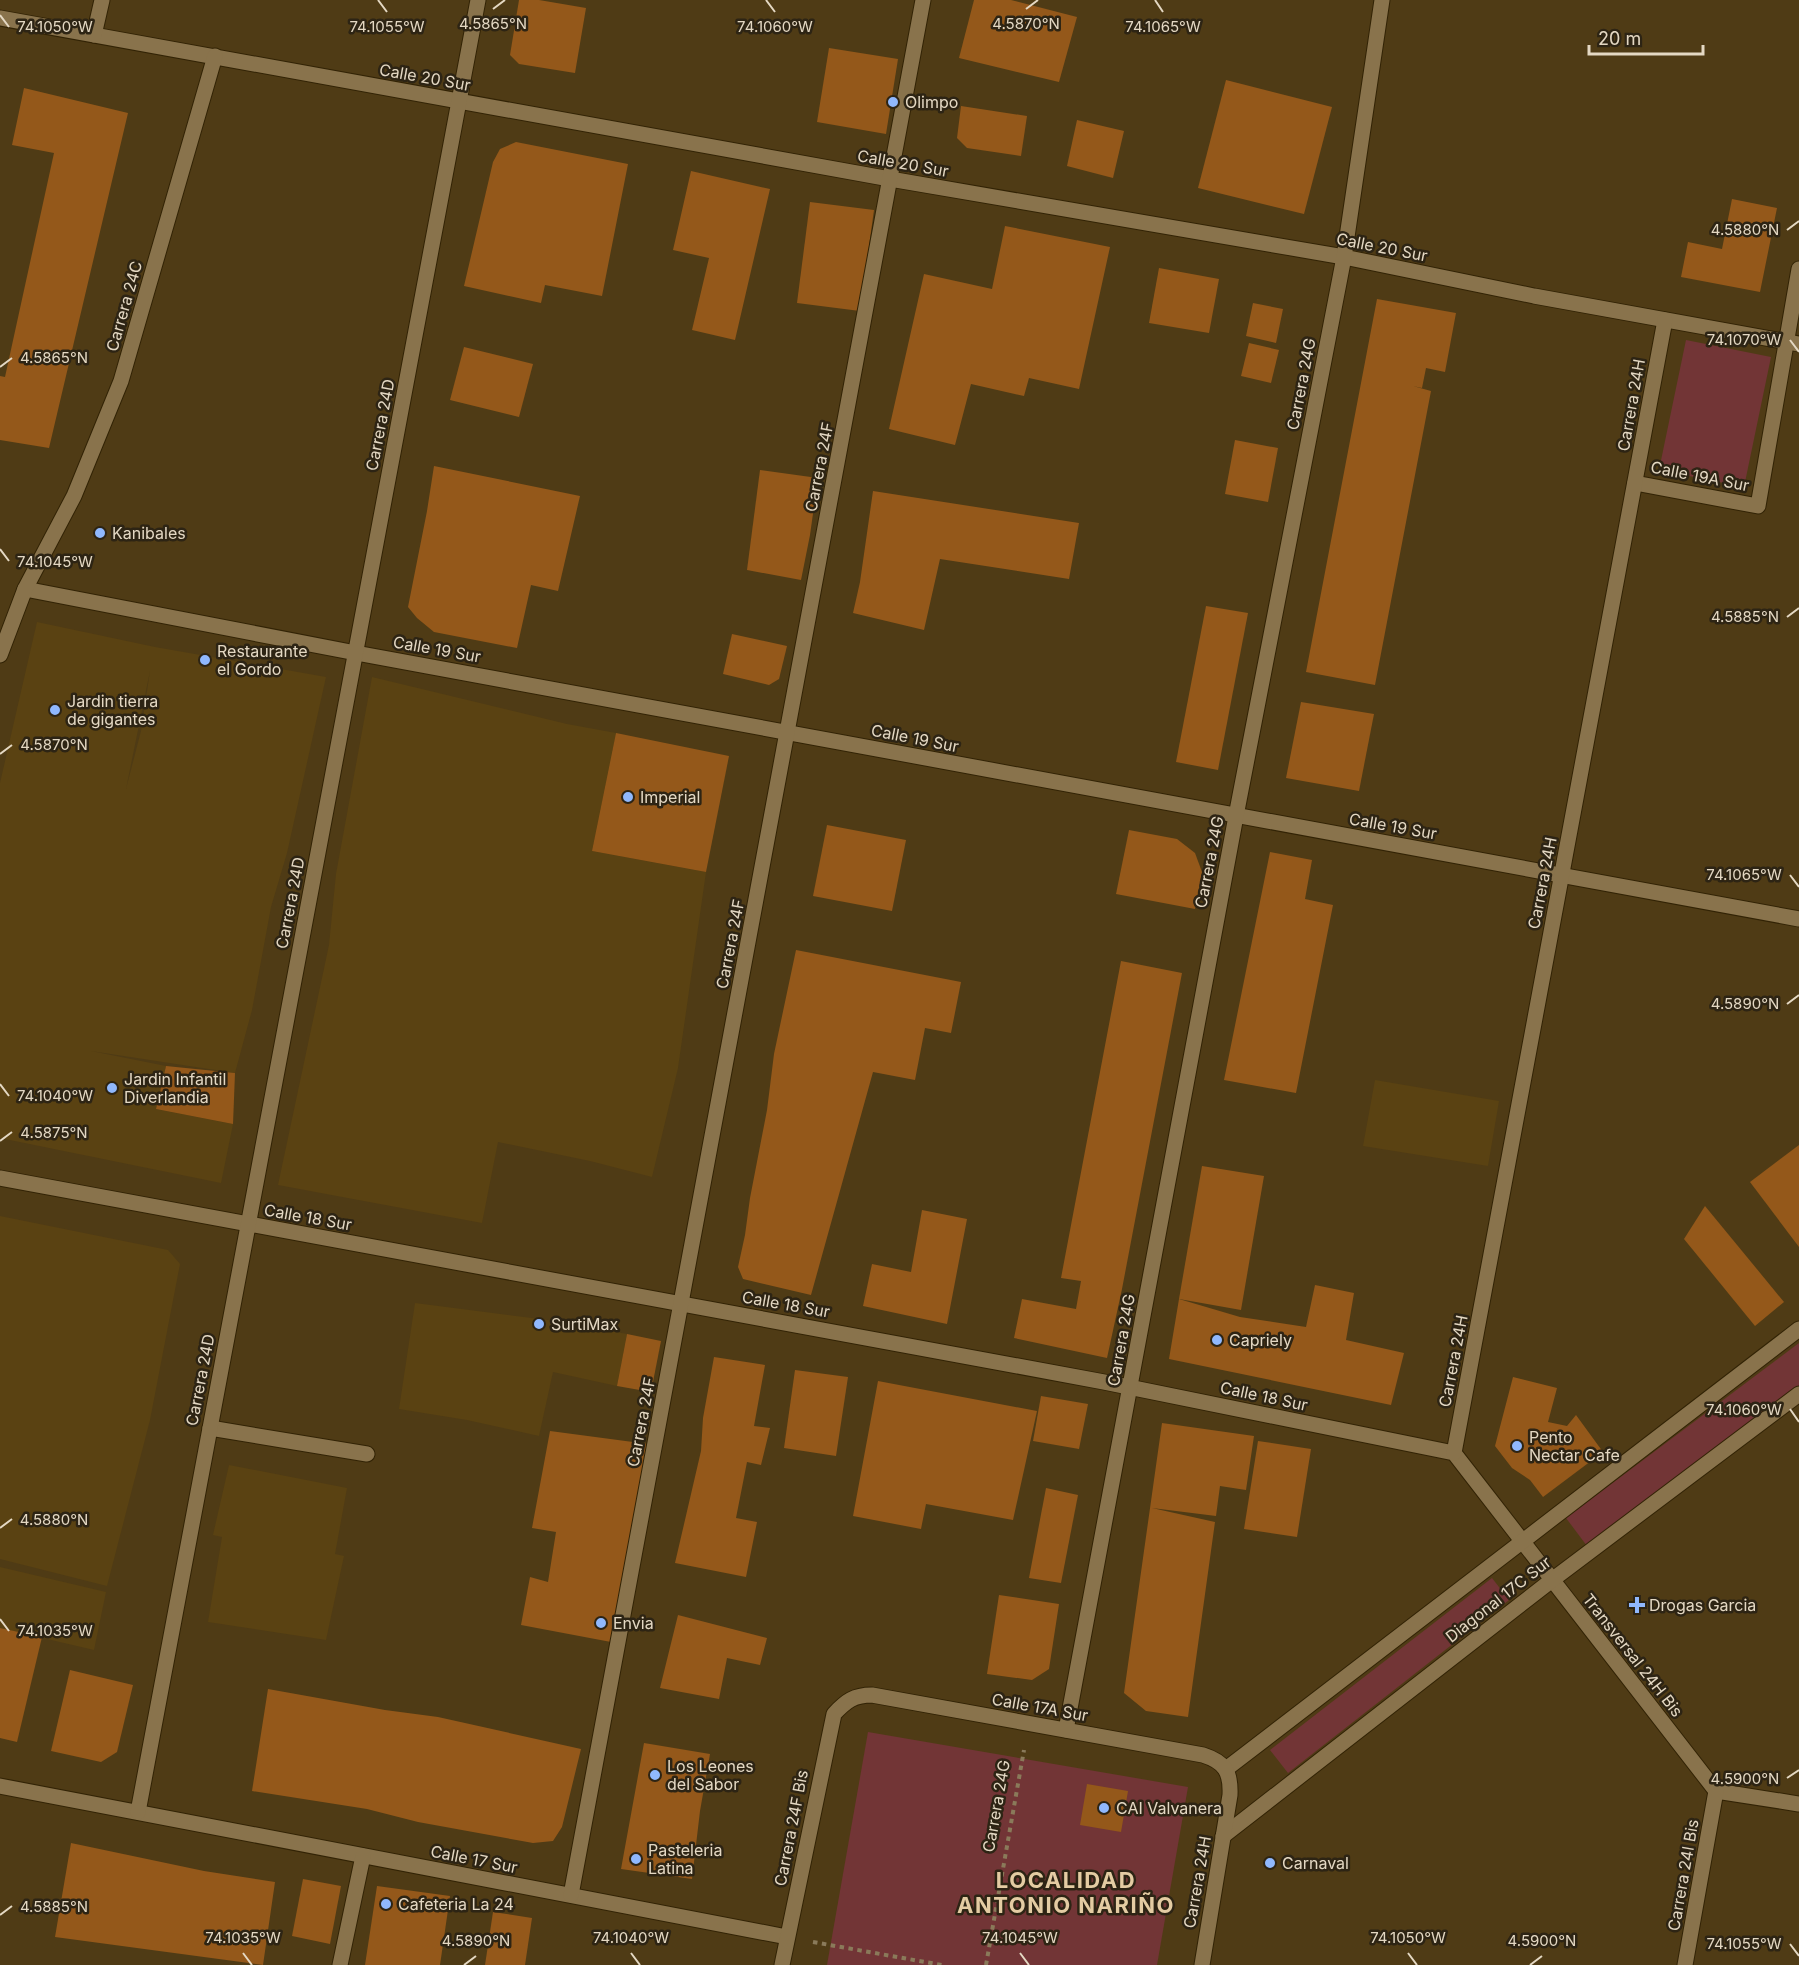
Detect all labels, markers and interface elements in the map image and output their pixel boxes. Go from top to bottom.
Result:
text: 4.5865°N [459,14,527,33]
text: 4.5870°N [992,14,1060,33]
text: 74.1050°W [17,17,93,36]
text: 74.1055°W [349,17,425,36]
text: 74.1060°W [737,17,813,36]
text: 74.1065°W [1125,17,1201,36]
scale bar [1589,18,1703,56]
text: 20 m [1598,28,1641,49]
street label: Calle 20 Sur [378,59,472,95]
place label: Olimpo [905,92,958,112]
marker: Olimpo [886,95,900,109]
street label: Calle 20 Sur [856,145,950,181]
text: 4.5880°N [1711,220,1779,239]
street label: Calle 20 Sur [1335,228,1429,266]
street label: Carrera 24C [102,259,146,353]
text: 74.1070°W [1707,330,1781,349]
street label: Carrera 24G [1282,336,1320,432]
text: 4.5865°N [20,348,88,367]
street label: Carrera 24H [1613,357,1649,453]
street label: Carrera 24D [361,377,399,473]
street label: Carrera 24F [801,421,837,513]
street label: Calle 19A Sur [1649,457,1751,495]
place label: Kanibales [112,523,186,543]
marker: Kanibales [93,526,107,540]
text: 74.1045°W [17,552,93,571]
text: 4.5885°N [1711,607,1779,626]
street label: Calle 19 Sur [391,631,483,667]
place label: Restaurante el Gordo [217,641,307,679]
marker: Restaurante el Gordo [198,653,212,667]
place label: Jardin tierra de gigantes [67,691,158,729]
marker: Jardin tierra de gigantes [48,703,62,717]
street label: Calle 19 Sur [869,720,961,756]
text: 4.5870°N [20,735,88,754]
place label: Imperial [640,787,700,807]
marker: Imperial [621,790,635,804]
street label: Calle 19 Sur [1347,808,1439,844]
street label: Carrera 24G [1190,814,1228,910]
street label: Carrera 24H [1523,835,1561,931]
street label: Carrera 24D [271,855,309,951]
text: 74.1065°W [1706,865,1782,884]
street label: Carrera 24F [712,898,748,990]
text: 4.5890°N [1711,994,1779,1013]
place label: Jardin Infantil Diverlandia [124,1069,226,1107]
marker: Jardin Infantil Diverlandia [105,1081,119,1095]
text: 74.1040°W [17,1086,93,1105]
text: 4.5875°N [20,1123,88,1142]
street label: Calle 18 Sur [262,1199,354,1235]
street label: Calle 18 Sur [740,1286,832,1322]
street label: Carrera 24G [1103,1292,1139,1388]
street label: Carrera 24H [1434,1313,1472,1409]
place label: SurtiMax [551,1314,619,1334]
marker: SurtiMax [532,1317,546,1331]
place label: Capriely [1229,1330,1292,1350]
street label: Carrera 24D [181,1332,219,1428]
marker: Capriely [1210,1333,1224,1347]
street label: Carrera 24F [623,1376,659,1468]
street label: Calle 18 Sur [1218,1377,1310,1415]
text: 74.1060°W [1706,1400,1782,1419]
place label: Pento Nectar Cafe [1529,1427,1620,1465]
marker: Pento Nectar Cafe [1510,1439,1524,1453]
text: 4.5880°N [20,1510,88,1529]
street label: Diagonal 17C Sur [1441,1552,1555,1646]
street label: Transversal 24H Bis [1579,1589,1687,1721]
place label: Drogas Garcia [1649,1595,1756,1615]
marker: Drogas Garcia [1630,1598,1644,1612]
place label: Envia [613,1613,654,1633]
marker: Envia [594,1616,608,1630]
text: 74.1035°W [17,1621,93,1640]
street label: Calle 17A Sur [990,1689,1090,1725]
place label: Los Leones del Sabor [667,1756,754,1794]
street label: Carrera 24G [978,1758,1014,1854]
marker: Los Leones del Sabor [648,1768,662,1782]
street label: Carrera 24F Bis [770,1768,812,1888]
text: 4.5900°N [1711,1769,1779,1788]
place label: CAI Valvanera [1116,1798,1222,1818]
marker: CAI Valvanera [1097,1801,1111,1815]
street label: Carrera 24I Bis [1663,1818,1703,1932]
street label: Carrera 24H [1179,1834,1215,1930]
place label: Pasteleria Latina [648,1840,722,1878]
street label: Calle 17 Sur [429,1841,519,1877]
marker: Pasteleria Latina [629,1852,643,1866]
place label: Carnaval [1282,1853,1349,1873]
marker: Carnaval [1263,1856,1277,1870]
district label: LOCALIDAD ANTONIO NARIÑO [957,1867,1175,1918]
place label: Cafeteria La 24 [398,1894,514,1914]
text: 4.5885°N [20,1897,88,1916]
marker: Cafeteria La 24 [379,1897,393,1911]
text: 74.1035°W [205,1928,281,1947]
text: 74.1040°W [593,1928,669,1947]
text: 74.1045°W [982,1928,1058,1947]
text: 74.1050°W [1370,1928,1446,1947]
text: 4.5890°N [442,1931,510,1950]
text: 4.5900°N [1508,1931,1576,1950]
text: 74.1055°W [1706,1934,1782,1953]

